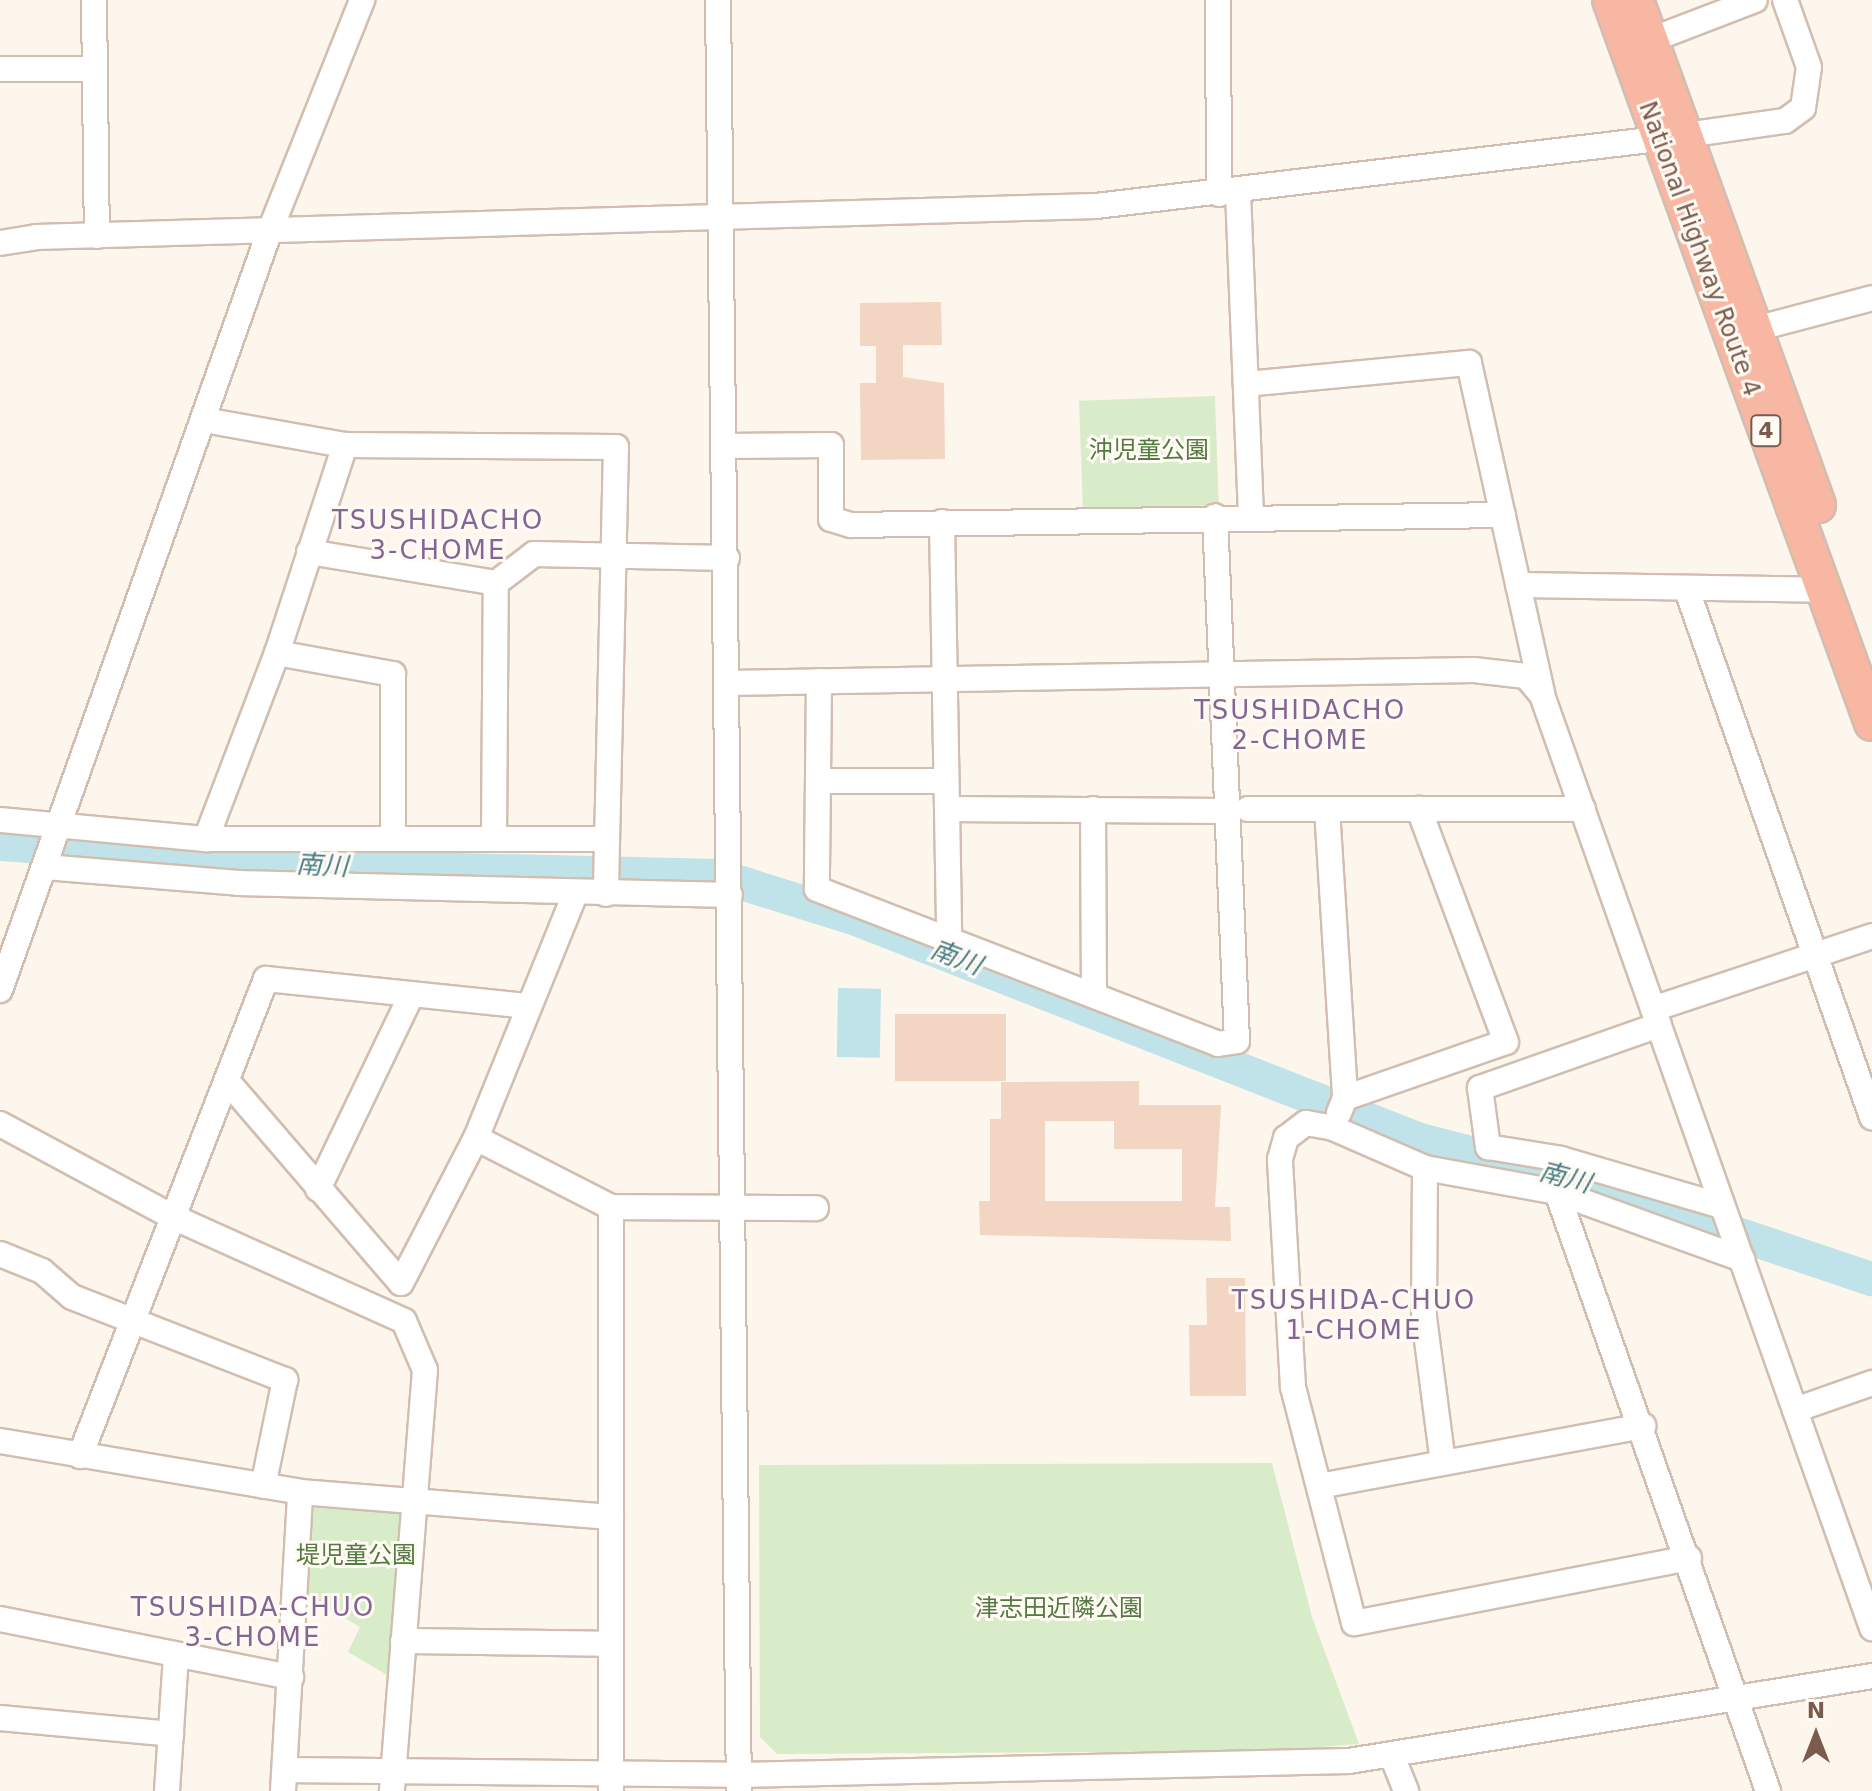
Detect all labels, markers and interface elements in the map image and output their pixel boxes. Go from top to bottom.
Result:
street label: National Highway Route 4 [1632,98,1766,400]
road number: 4 [1750,413,1782,449]
park label: 沖児童公園 [1089,437,1209,465]
district label: TSUSHIDACHO 3-CHOME [332,505,544,566]
district label: TSUSHIDACHO 2-CHOME [1194,695,1406,756]
water label: 南川 [295,849,349,883]
water label: 南川 [926,934,986,982]
water label: 南川 [1536,1156,1594,1200]
district label: TSUSHIDA-CHUO 1-CHOME [1232,1285,1476,1346]
park label: 堤児童公園 [296,1542,416,1570]
district label: TSUSHIDA-CHUO 3-CHOME [131,1592,375,1654]
park label: 津志田近隣公園 [975,1595,1143,1623]
north arrow [1776,1695,1856,1775]
text: N [1807,1698,1825,1723]

